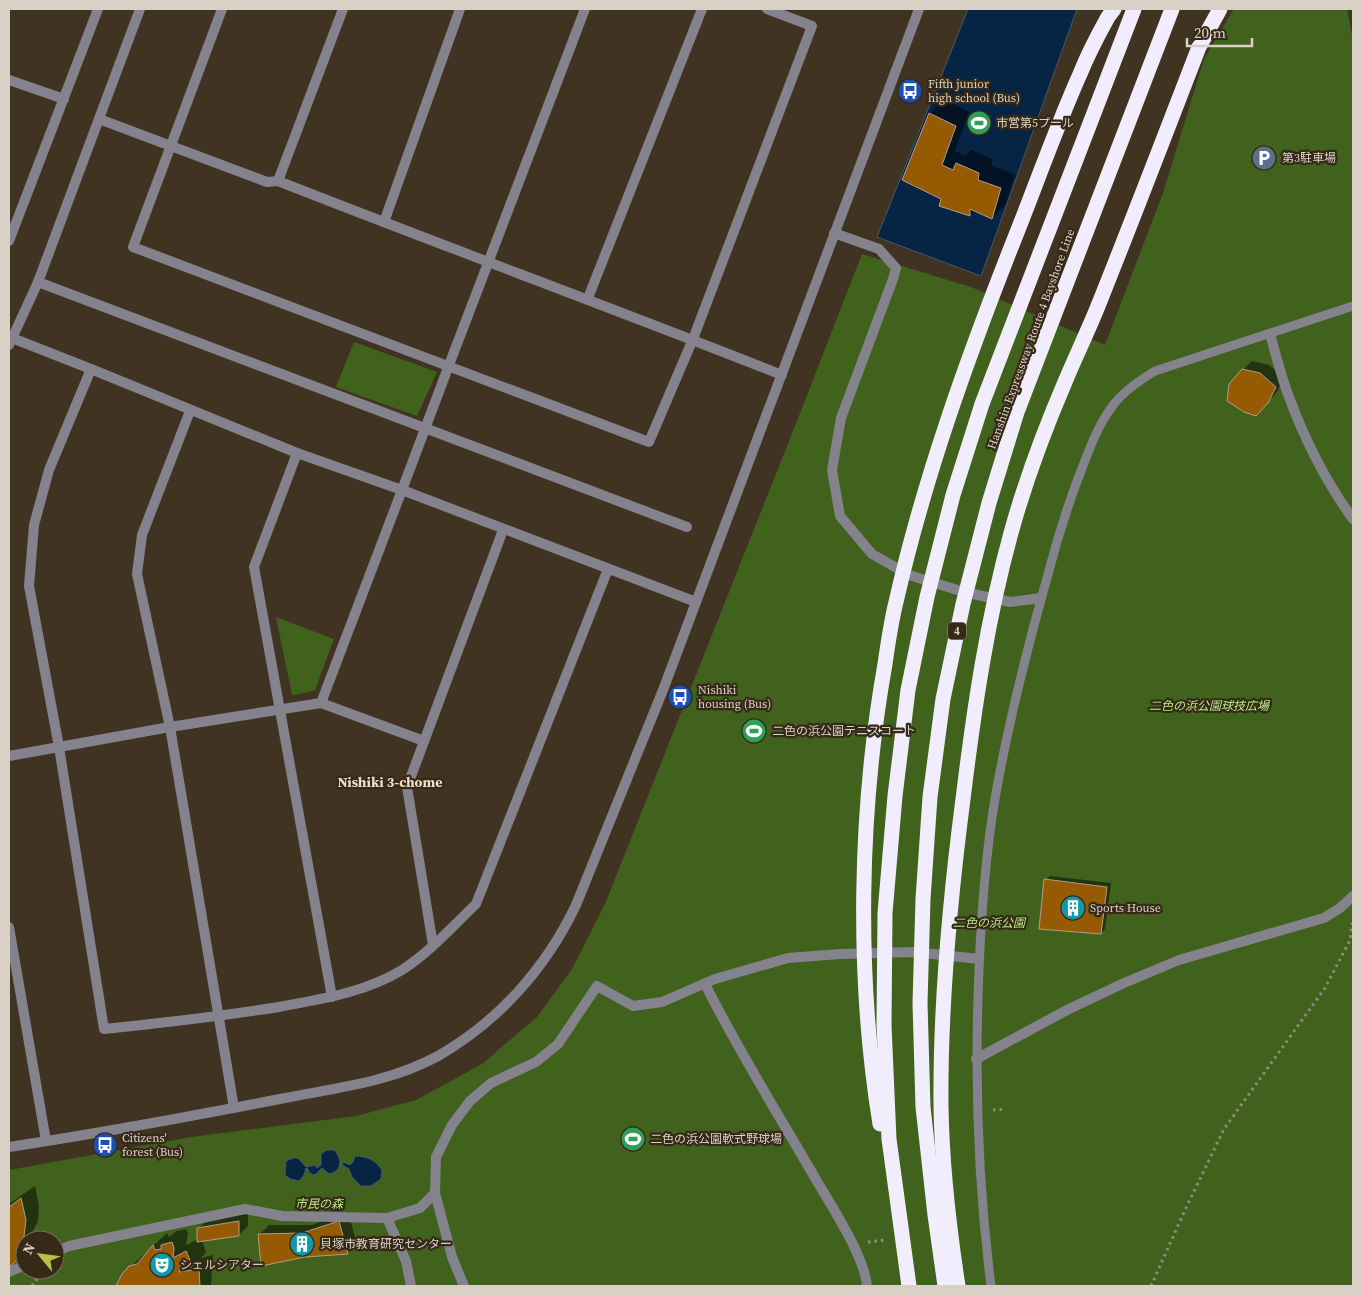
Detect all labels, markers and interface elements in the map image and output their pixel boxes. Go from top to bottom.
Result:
scale bar [1187,15,1252,47]
text: 20 m [1194,22,1226,43]
place label: Fifth junior high school (Bus) [928,76,1020,106]
bus stop icon: Fifth junior high school (Bus) [897,78,923,104]
sports icon: 市営第5プール [966,110,992,136]
place label: 市営第5プール [996,115,1074,131]
parking icon: 第3駐車場 [1251,145,1277,171]
place label: 第3駐車場 [1282,150,1336,166]
street label: Hanshin Expressway Route 4 Bayshore Line [984,227,1078,451]
road number: 4 [948,622,966,640]
place label: Nishiki housing (Bus) [698,682,771,712]
bus stop icon: Nishiki housing (Bus) [667,684,693,710]
park label: 二色の浜公園球技広場 [1149,698,1271,714]
sports icon: 二色の浜公園テニスコート [741,718,767,744]
place label: 二色の浜公園テニスコート [772,723,916,739]
district label: Nishiki 3-chome [337,772,443,792]
building icon: Sports House [1060,895,1086,921]
place label: Sports House [1090,900,1161,916]
park label: 二色の浜公園 [953,915,1027,931]
sports icon: 二色の浜公園軟式野球場 [620,1126,646,1152]
place label: Citizens' forest (Bus) [122,1130,183,1160]
place label: 二色の浜公園軟式野球場 [650,1131,782,1147]
bus stop icon: Citizens' forest (Bus) [92,1132,118,1158]
park label: 市民の森 [295,1196,344,1212]
north arrow [15,1230,65,1280]
building icon: 貝塚市教育研究センター [289,1231,315,1257]
place label: 貝塚市教育研究センター [320,1236,452,1252]
text: N [17,1239,40,1258]
theatre icon: シェルシアター [149,1252,175,1278]
place label: シェルシアター [180,1257,264,1273]

